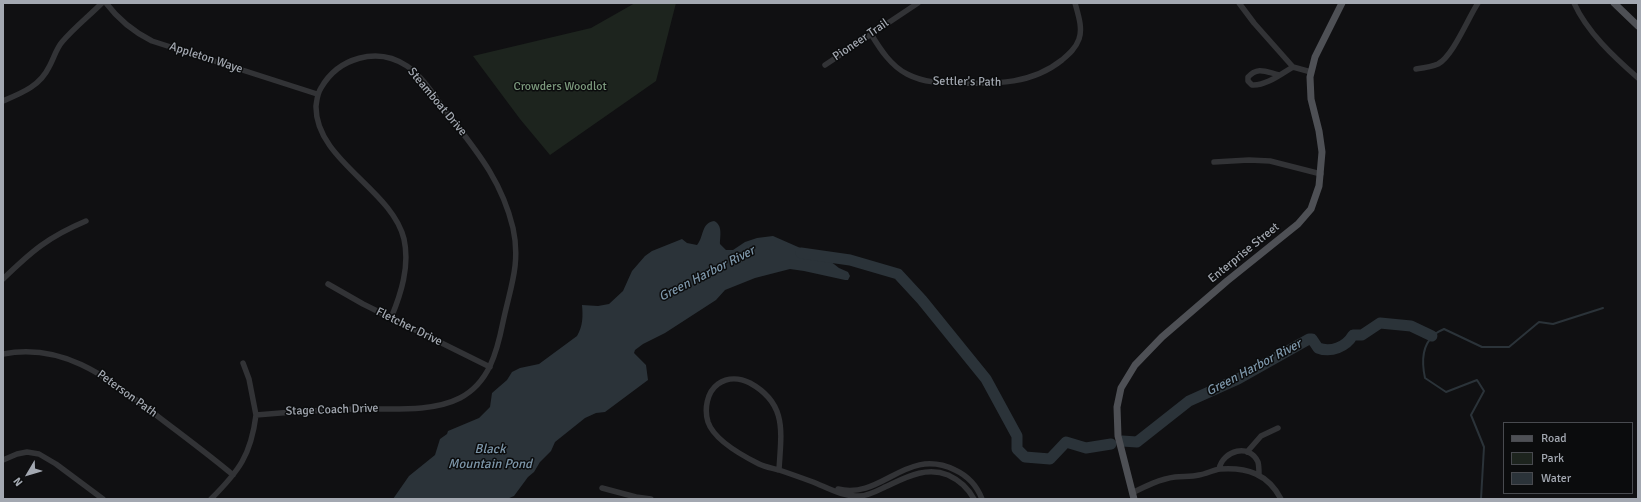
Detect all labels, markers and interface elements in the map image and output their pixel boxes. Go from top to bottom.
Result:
street label: Pioneer Trail [830,16,892,64]
street label: Appleton Waye [168,39,244,77]
street label: Steamboat Drive [404,65,470,139]
street label: Settler's Path [933,74,1001,90]
park label: Crowders Woodlot [513,80,607,94]
street label: Enterprise Street [1206,220,1282,286]
water label: Green Harbor River [656,243,758,305]
street label: Fletcher Drive [374,305,444,349]
water label: Green Harbor River [1204,336,1304,400]
street label: Peterson Path [94,367,160,421]
street label: Stage Coach Drive [285,401,379,419]
legend [1503,422,1633,494]
text: Road [1541,431,1567,446]
water label: Black Mountain Pond [448,442,532,473]
text: Park [1541,451,1564,466]
north arrow [8,454,48,494]
text: Water [1541,471,1571,486]
text: N [11,475,26,489]

